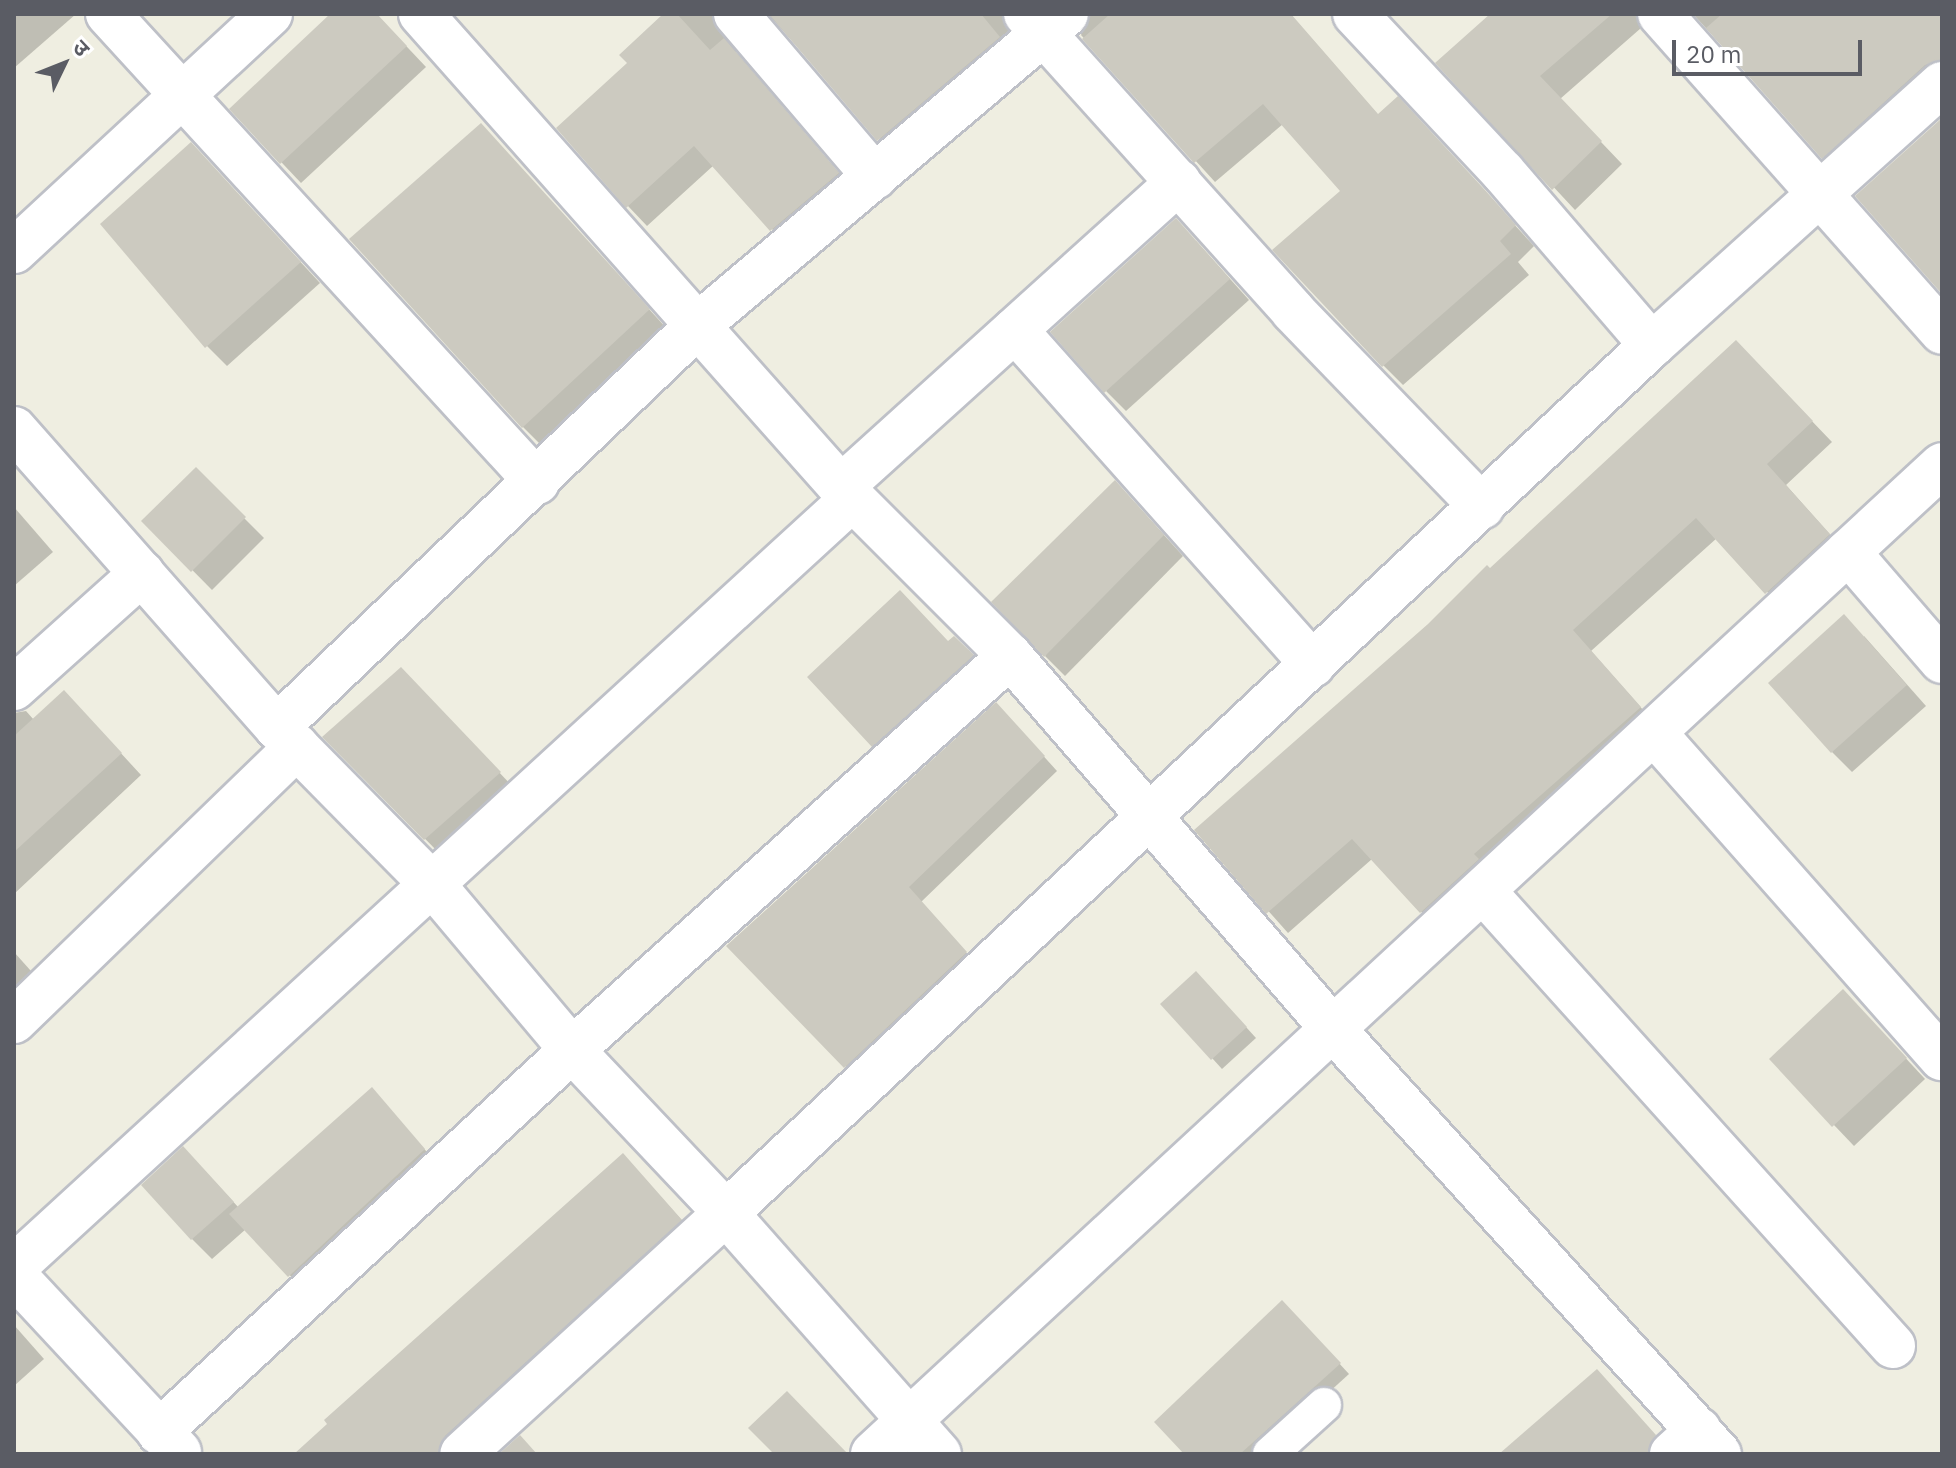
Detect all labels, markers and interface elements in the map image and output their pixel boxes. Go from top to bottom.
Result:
north arrow [24,24,104,104]
scale bar [1676,24,1866,74]
text: उ [67,33,97,62]
text: 20 m [1686,38,1741,70]

